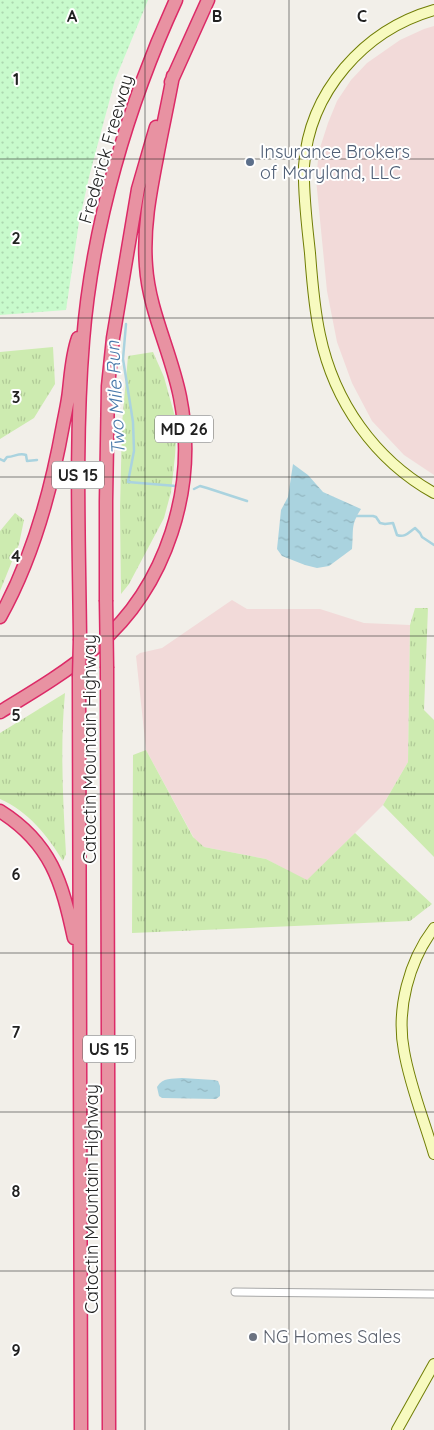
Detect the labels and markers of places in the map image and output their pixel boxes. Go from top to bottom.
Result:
place label: Insurance Brokers of Maryland, LLC [260,140,410,184]
marker: Insurance Brokers of Maryland, LLC [244,156,256,168]
place label: NG Homes Sales [263,1325,401,1348]
marker: NG Homes Sales [247,1331,259,1343]

